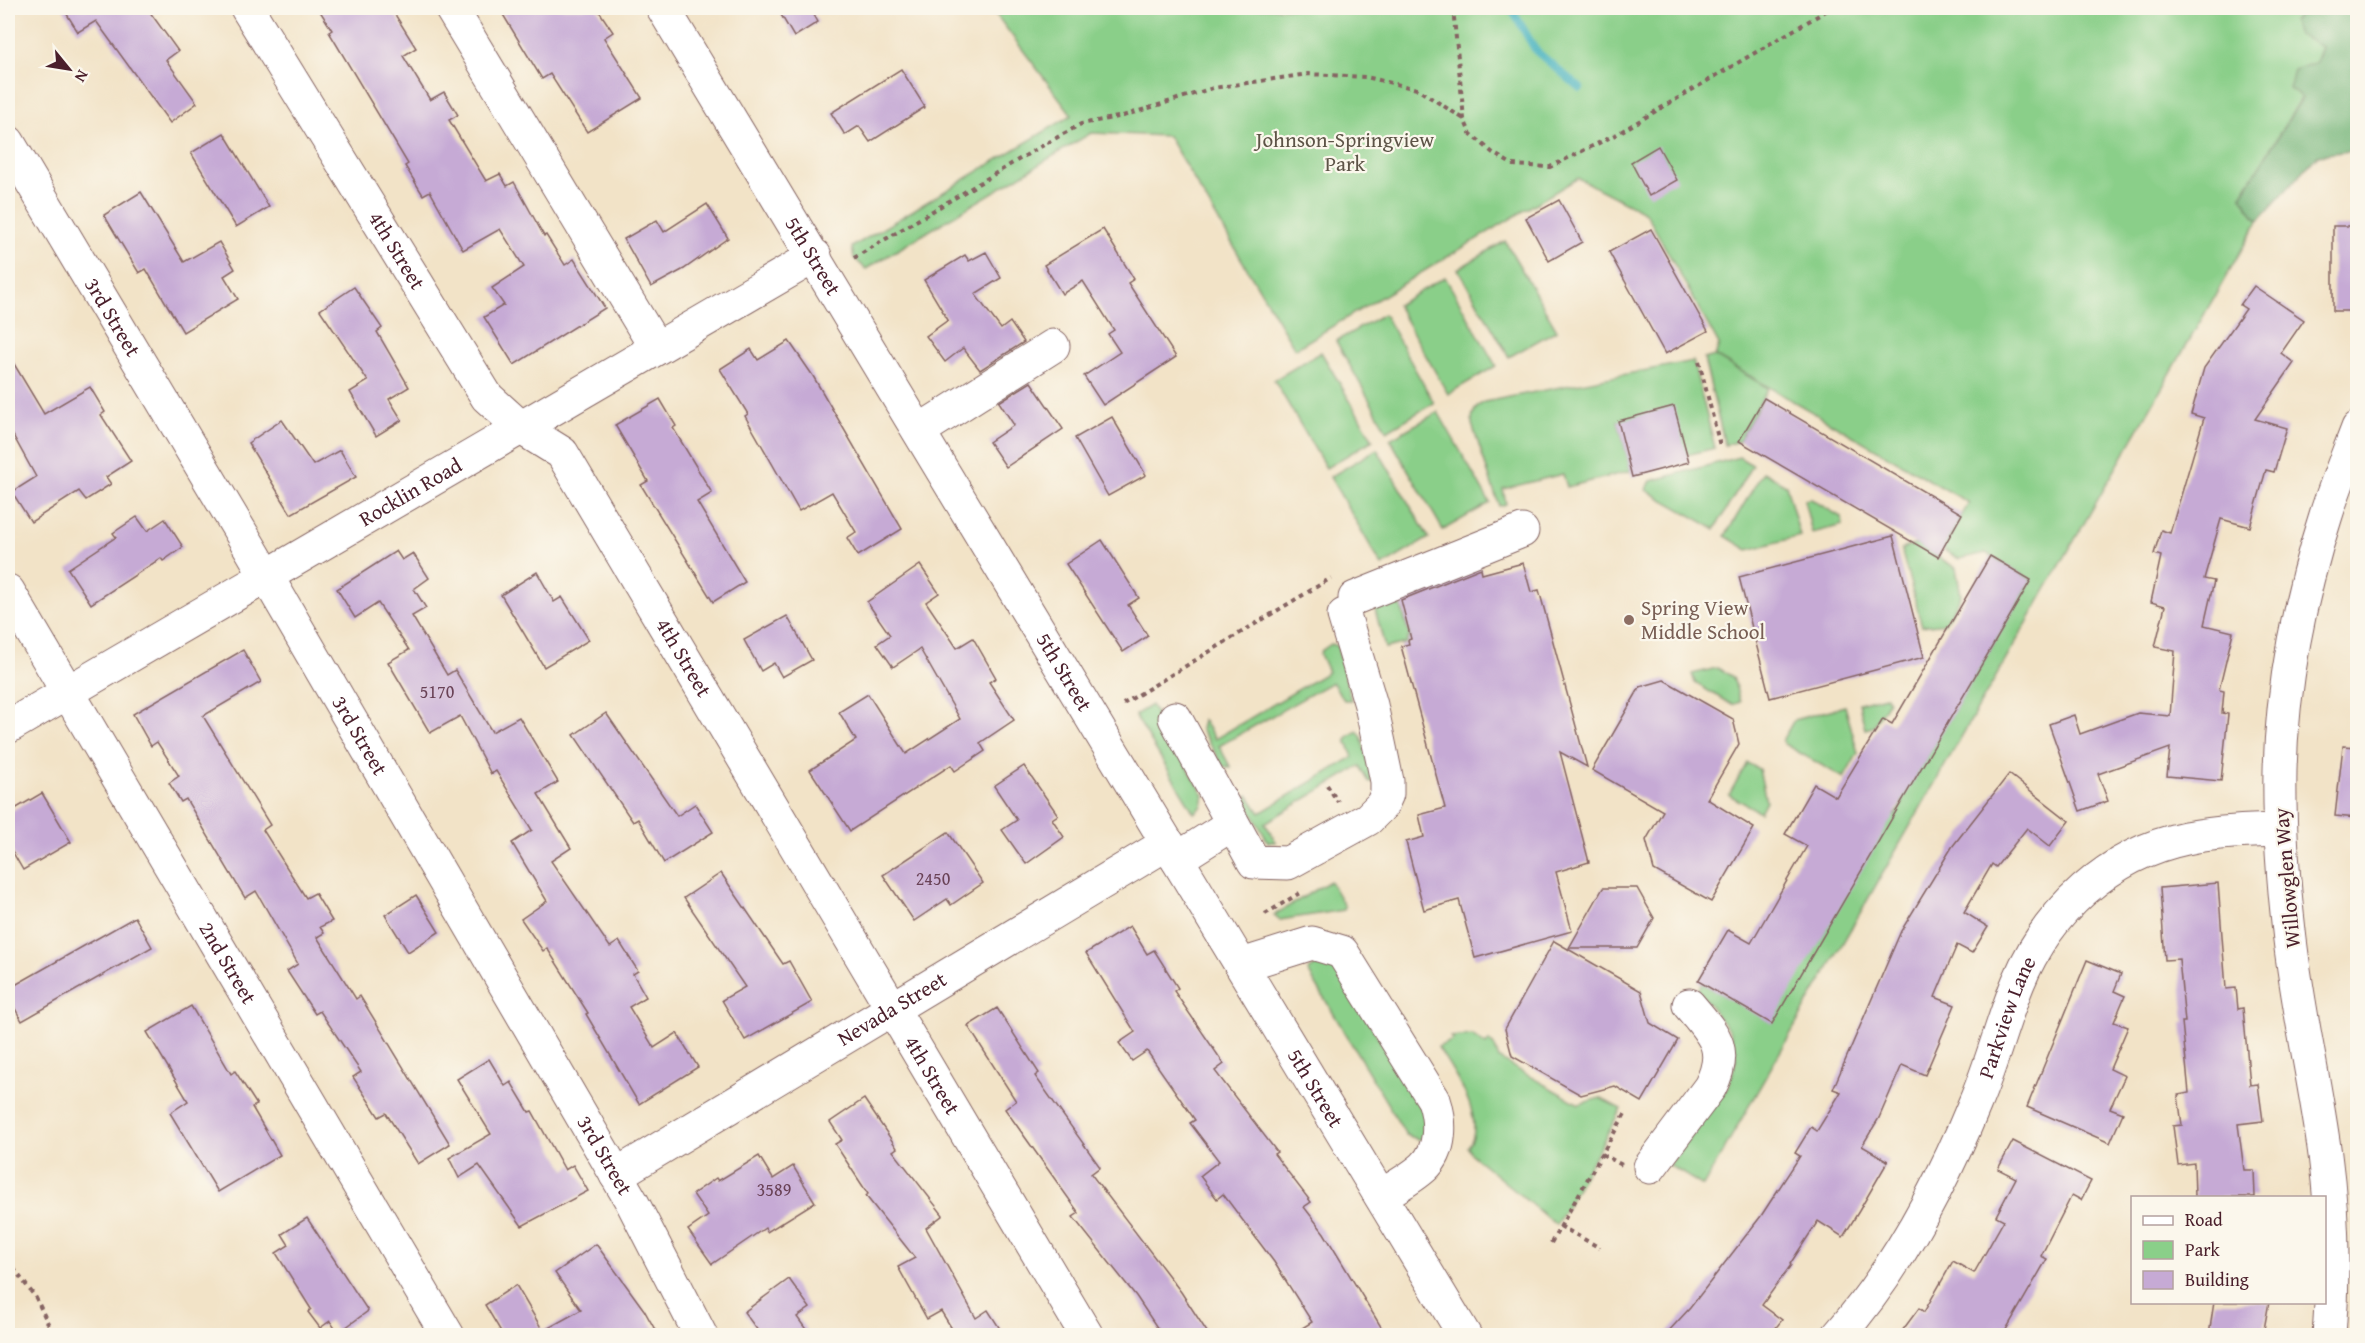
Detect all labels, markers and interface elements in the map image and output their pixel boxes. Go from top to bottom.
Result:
north arrow [39,39,99,99]
text: N [69,66,95,87]
park label: Johnson-Springview Park [1253,124,1434,179]
street label: 4th Street [361,205,433,296]
street label: 5th Street [778,211,849,302]
street label: 3rd Street [77,271,149,363]
street label: Rocklin Road [353,449,468,534]
place label: Spring View Middle School [1641,592,1765,647]
street label: 4th Street [648,612,720,703]
marker: Spring View Middle School [1622,613,1636,627]
street label: 5th Street [1029,627,1101,718]
house number: 5170 [420,678,455,705]
street label: 3rd Street [325,690,396,782]
street label: Willowglen Way [2265,806,2308,950]
house number: 2450 [916,865,951,892]
street label: 2nd Street [192,916,265,1010]
street label: Parkview Lane [1970,950,2043,1083]
street label: Nevada Street [831,963,953,1053]
street label: 4th Street [897,1030,968,1121]
street label: 5th Street [1280,1043,1352,1134]
street label: 3rd Street [570,1109,641,1201]
house number: 3589 [757,1176,791,1203]
legend [2131,1196,2326,1304]
text: Road [2185,1206,2223,1233]
text: Park [2185,1236,2221,1263]
text: Building [2185,1266,2249,1293]

